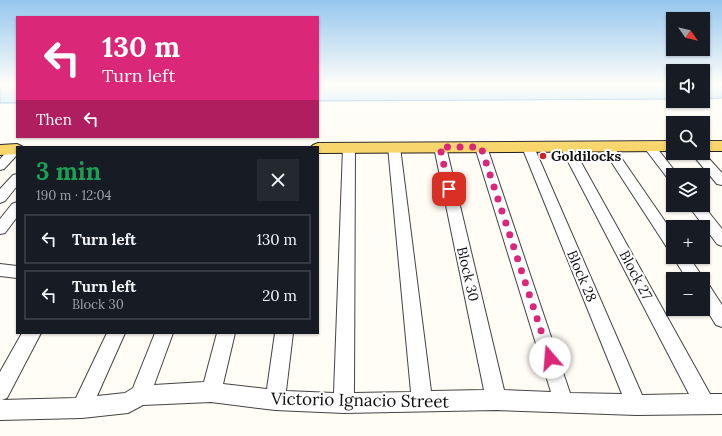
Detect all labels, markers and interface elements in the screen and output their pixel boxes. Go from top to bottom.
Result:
north arrow [666,12,710,56]
map controls [666,12,710,316]
text: 130 m [102,29,180,65]
icon: left [36,32,88,84]
text: Turn left [102,64,175,87]
button: sound [666,64,710,108]
icon: left [80,108,102,130]
text: Then [36,110,72,129]
button: search [666,116,710,160]
place label: Goldilocks [551,147,622,165]
marker: Goldilocks [538,151,548,161]
text: 3 min [36,156,101,187]
button: close [257,159,299,201]
button: layers [666,168,710,212]
pin [432,172,466,206]
icon: arrive [438,178,460,200]
text: 190 m · 12:04 [36,187,112,204]
button: + [666,220,710,264]
icon: left [38,228,60,250]
text: Turn left [72,230,136,249]
text: 130 m [257,230,297,249]
street label: Block 30 [453,245,483,303]
street label: Block 28 [563,247,601,305]
street label: Block 27 [616,247,657,303]
button: − [666,272,710,316]
text: Turn left [72,277,136,296]
icon: left [38,284,60,306]
text: 20 m [262,286,297,305]
text: Block 30 [72,296,124,313]
position arrow [529,337,571,379]
street label: Victorio Ignacio Street [270,387,450,413]

